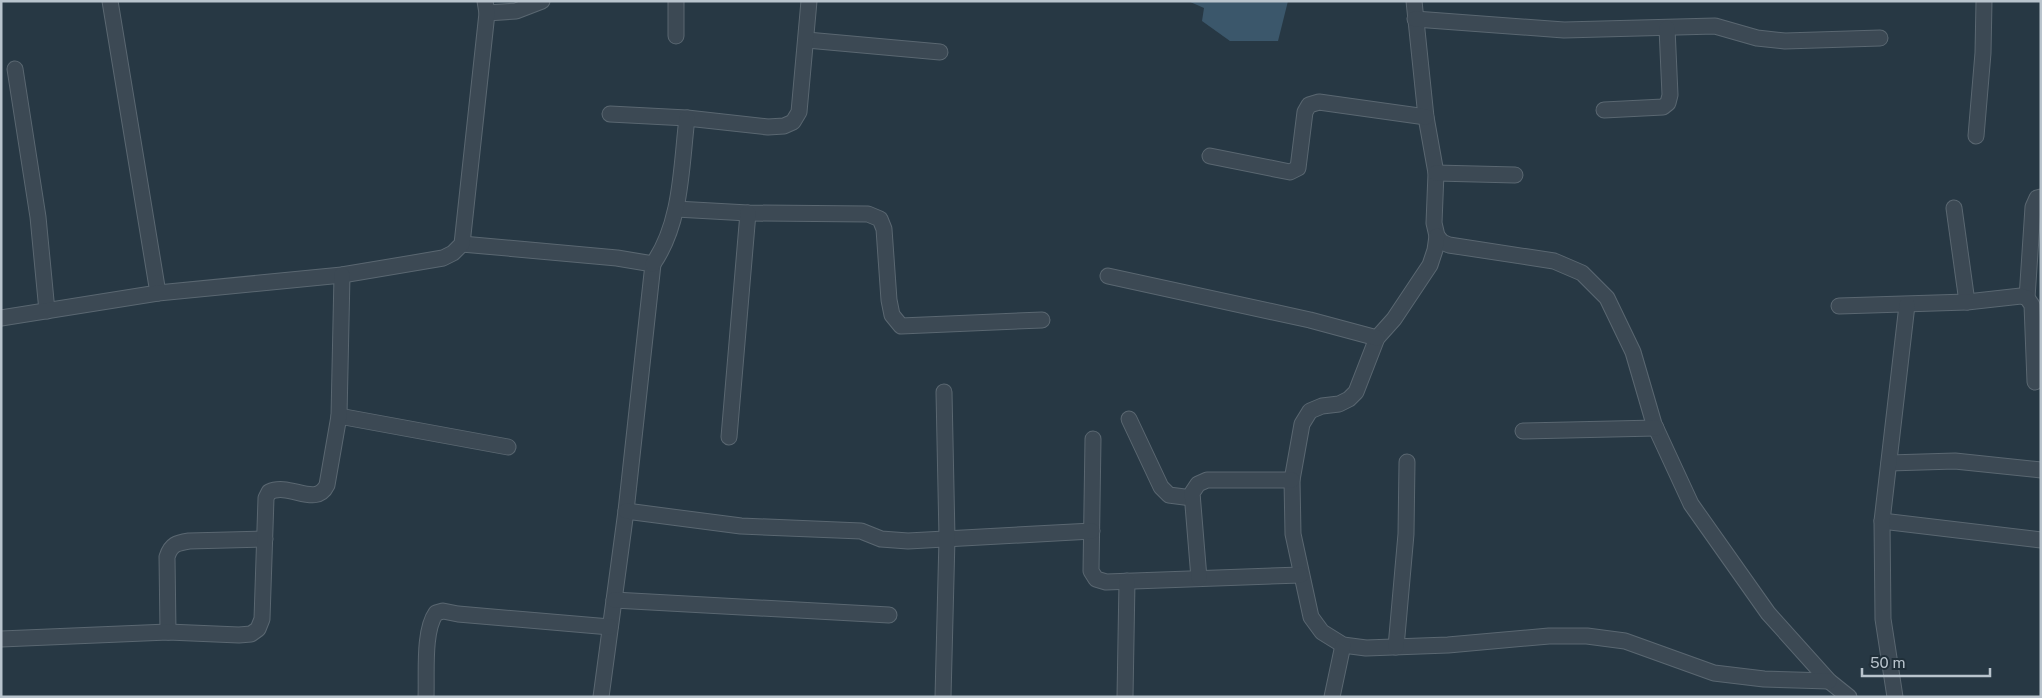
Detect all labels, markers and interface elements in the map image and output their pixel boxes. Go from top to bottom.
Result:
scale bar [1862,646,1990,678]
text: 50 m [1870,654,1905,671]

